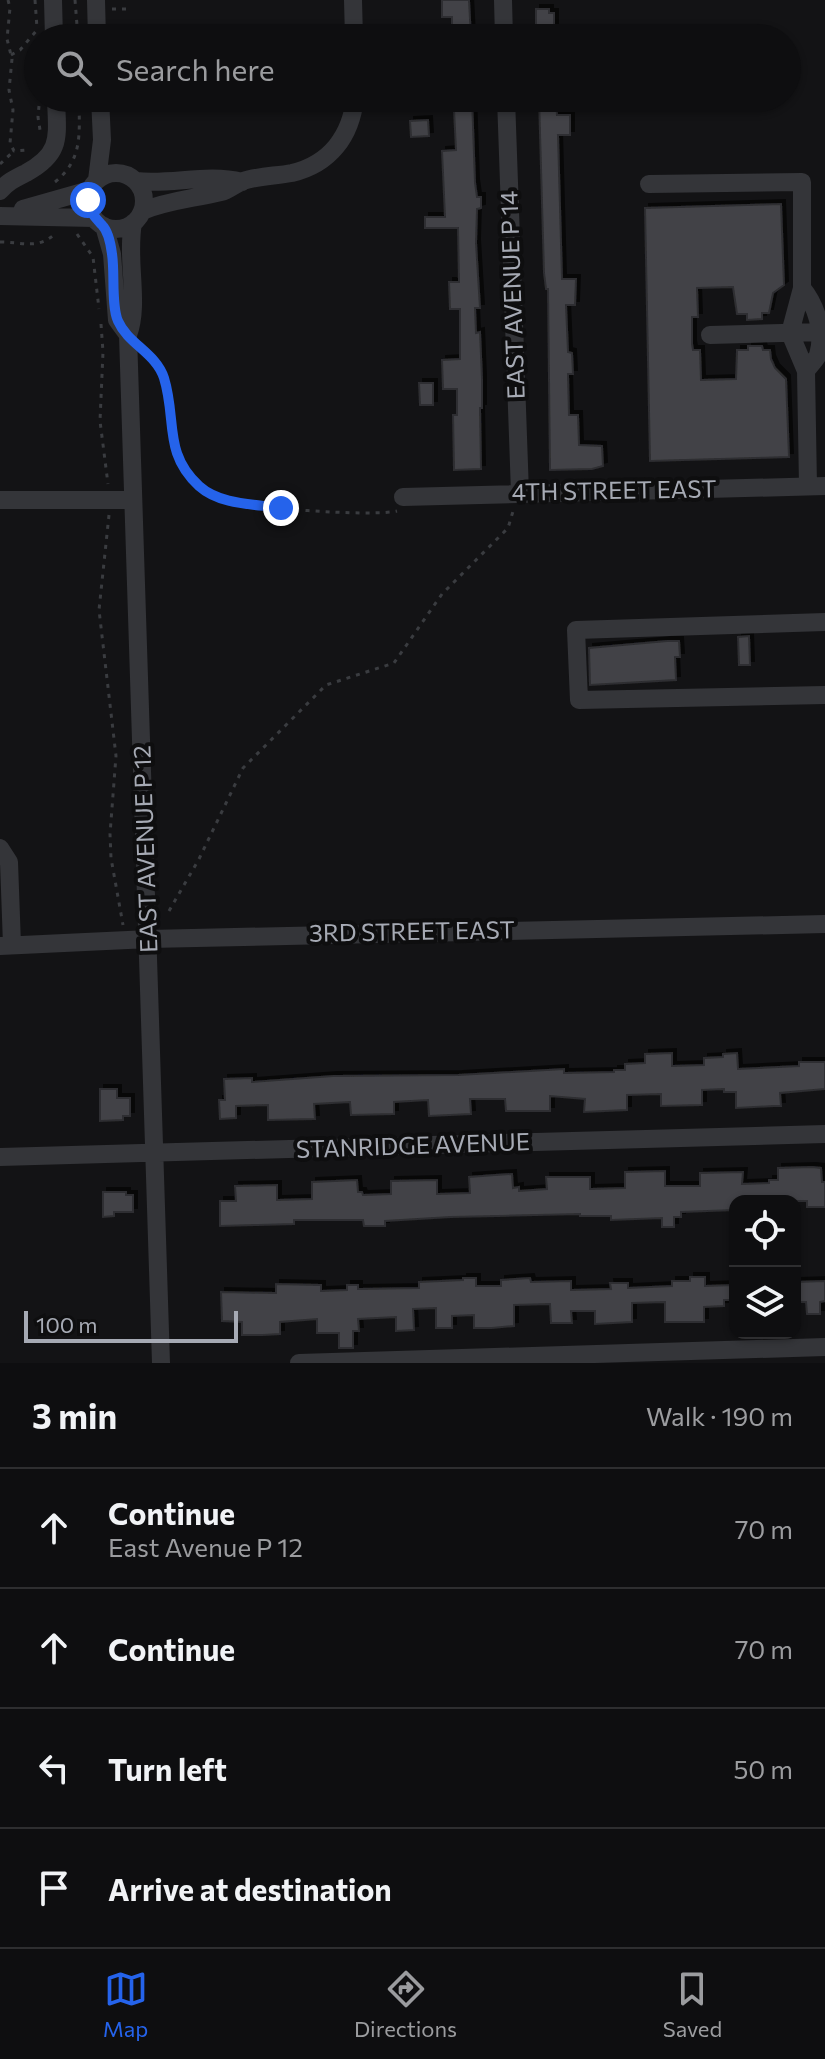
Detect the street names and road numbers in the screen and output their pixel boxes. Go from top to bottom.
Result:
street label: EAST AVENUE P 14 [493,190,530,400]
street label: 4TH STREET EAST [511,473,717,506]
street label: EAST AVENUE P 12 [126,745,163,953]
street label: 3RD STREET EAST [309,914,515,947]
street label: STANRIDGE AVENUE [295,1126,530,1163]

